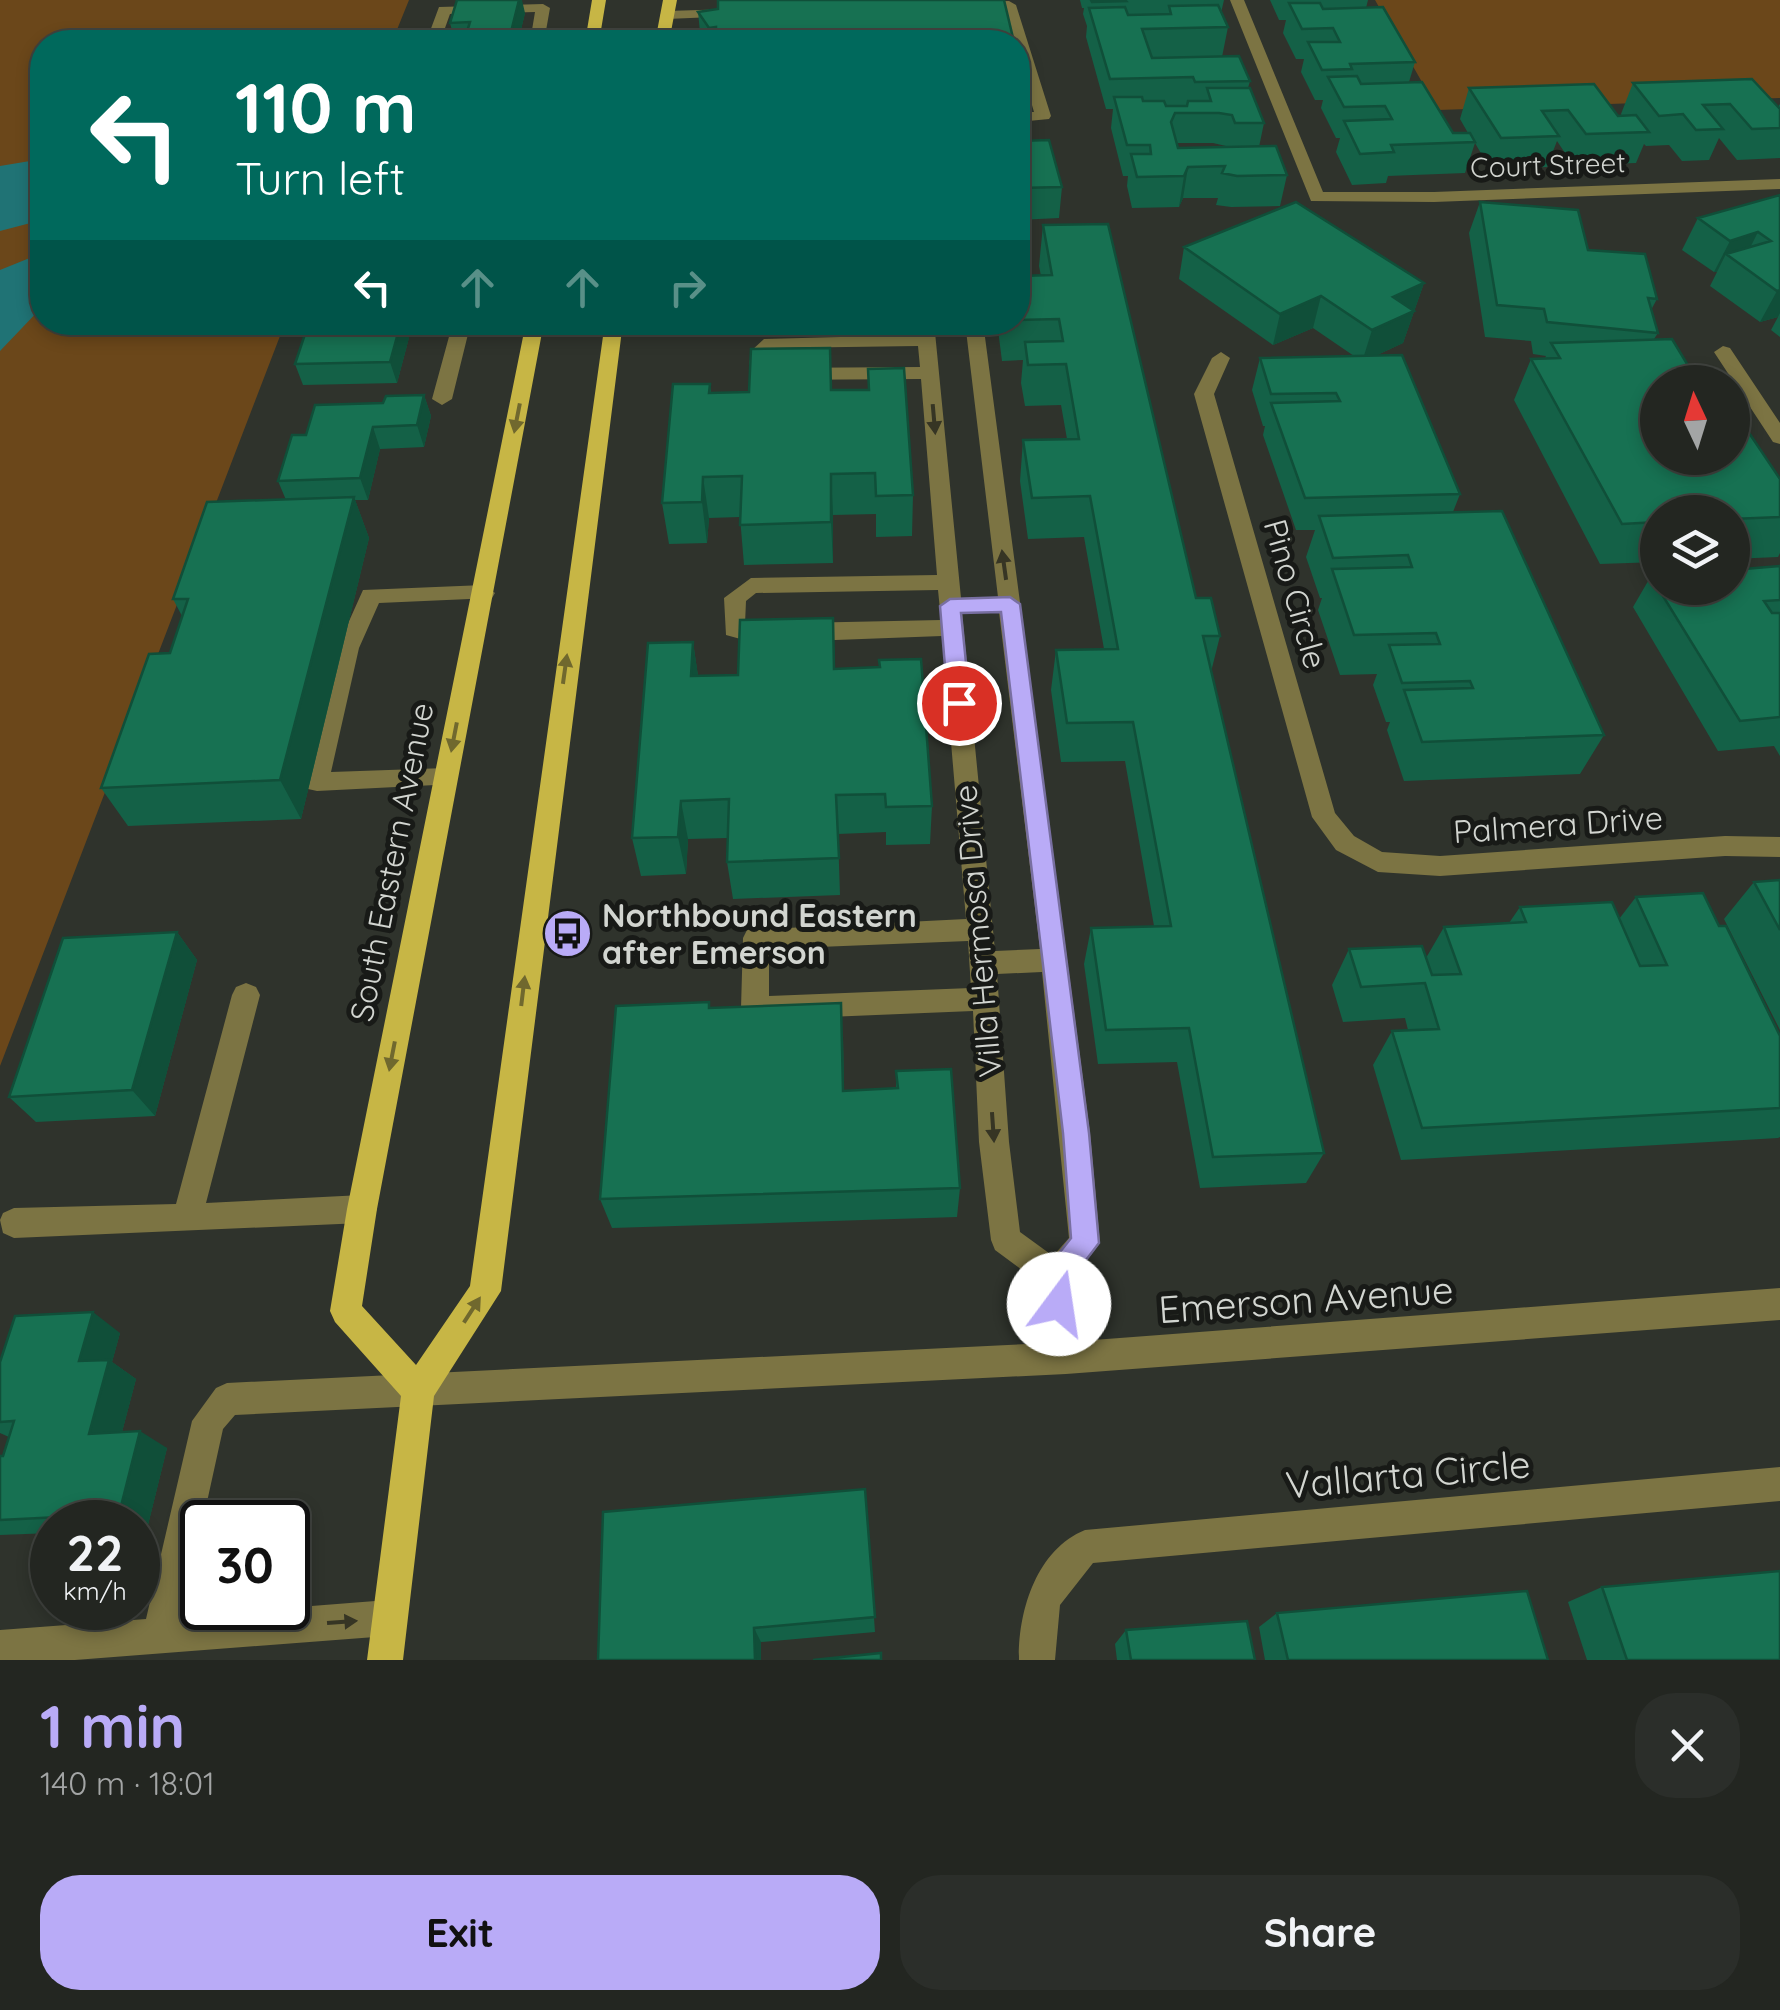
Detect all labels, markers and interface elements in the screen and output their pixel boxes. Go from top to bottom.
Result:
text: 110 m [235,63,417,151]
icon: left [70,70,200,200]
street label: Court Street [1470,144,1626,185]
text: Turn left [235,150,405,206]
icon: left [345,260,400,315]
icon: ahead [450,260,505,315]
icon: ahead [555,260,610,315]
icon: right [660,260,715,315]
north arrow [1640,365,1750,475]
map controls [1640,365,1750,605]
one-way arrow [509,403,524,434]
one-way arrow [927,404,943,436]
button: layers [1640,495,1750,605]
street label: Pino Circle [1256,514,1336,673]
one-way arrow [996,549,1012,581]
one-way arrow [558,653,574,684]
pin [917,661,1002,746]
icon: arrive [932,676,987,731]
street label: South Eastern Avenue [341,699,442,1024]
one-way arrow [446,722,462,753]
street label: Villa Hermosa Drive [944,783,1010,1079]
street label: Palmera Drive [1452,797,1664,851]
place label: Northbound Eastern after Emerson [602,895,917,972]
bus stop icon: Northbound Eastern after Emerson [541,908,593,960]
one-way arrow [515,975,531,1006]
one-way arrow [383,1041,399,1072]
one-way arrow [986,1111,1002,1143]
position arrow [1007,1252,1111,1356]
street label: Emerson Avenue [1157,1265,1455,1333]
one-way arrow [462,1296,481,1323]
street label: Vallarta Circle [1284,1439,1532,1509]
speed limit sign: 30 [180,1500,310,1630]
text: 22 [67,1521,123,1584]
text: km/h [63,1575,127,1606]
one-way arrow [326,1614,358,1630]
text: 1 min [40,1688,185,1763]
button: close [1635,1693,1740,1798]
text: 140 m · 18:01 [40,1763,215,1803]
button: Exit [40,1875,880,1990]
button: Share [900,1875,1740,1990]

